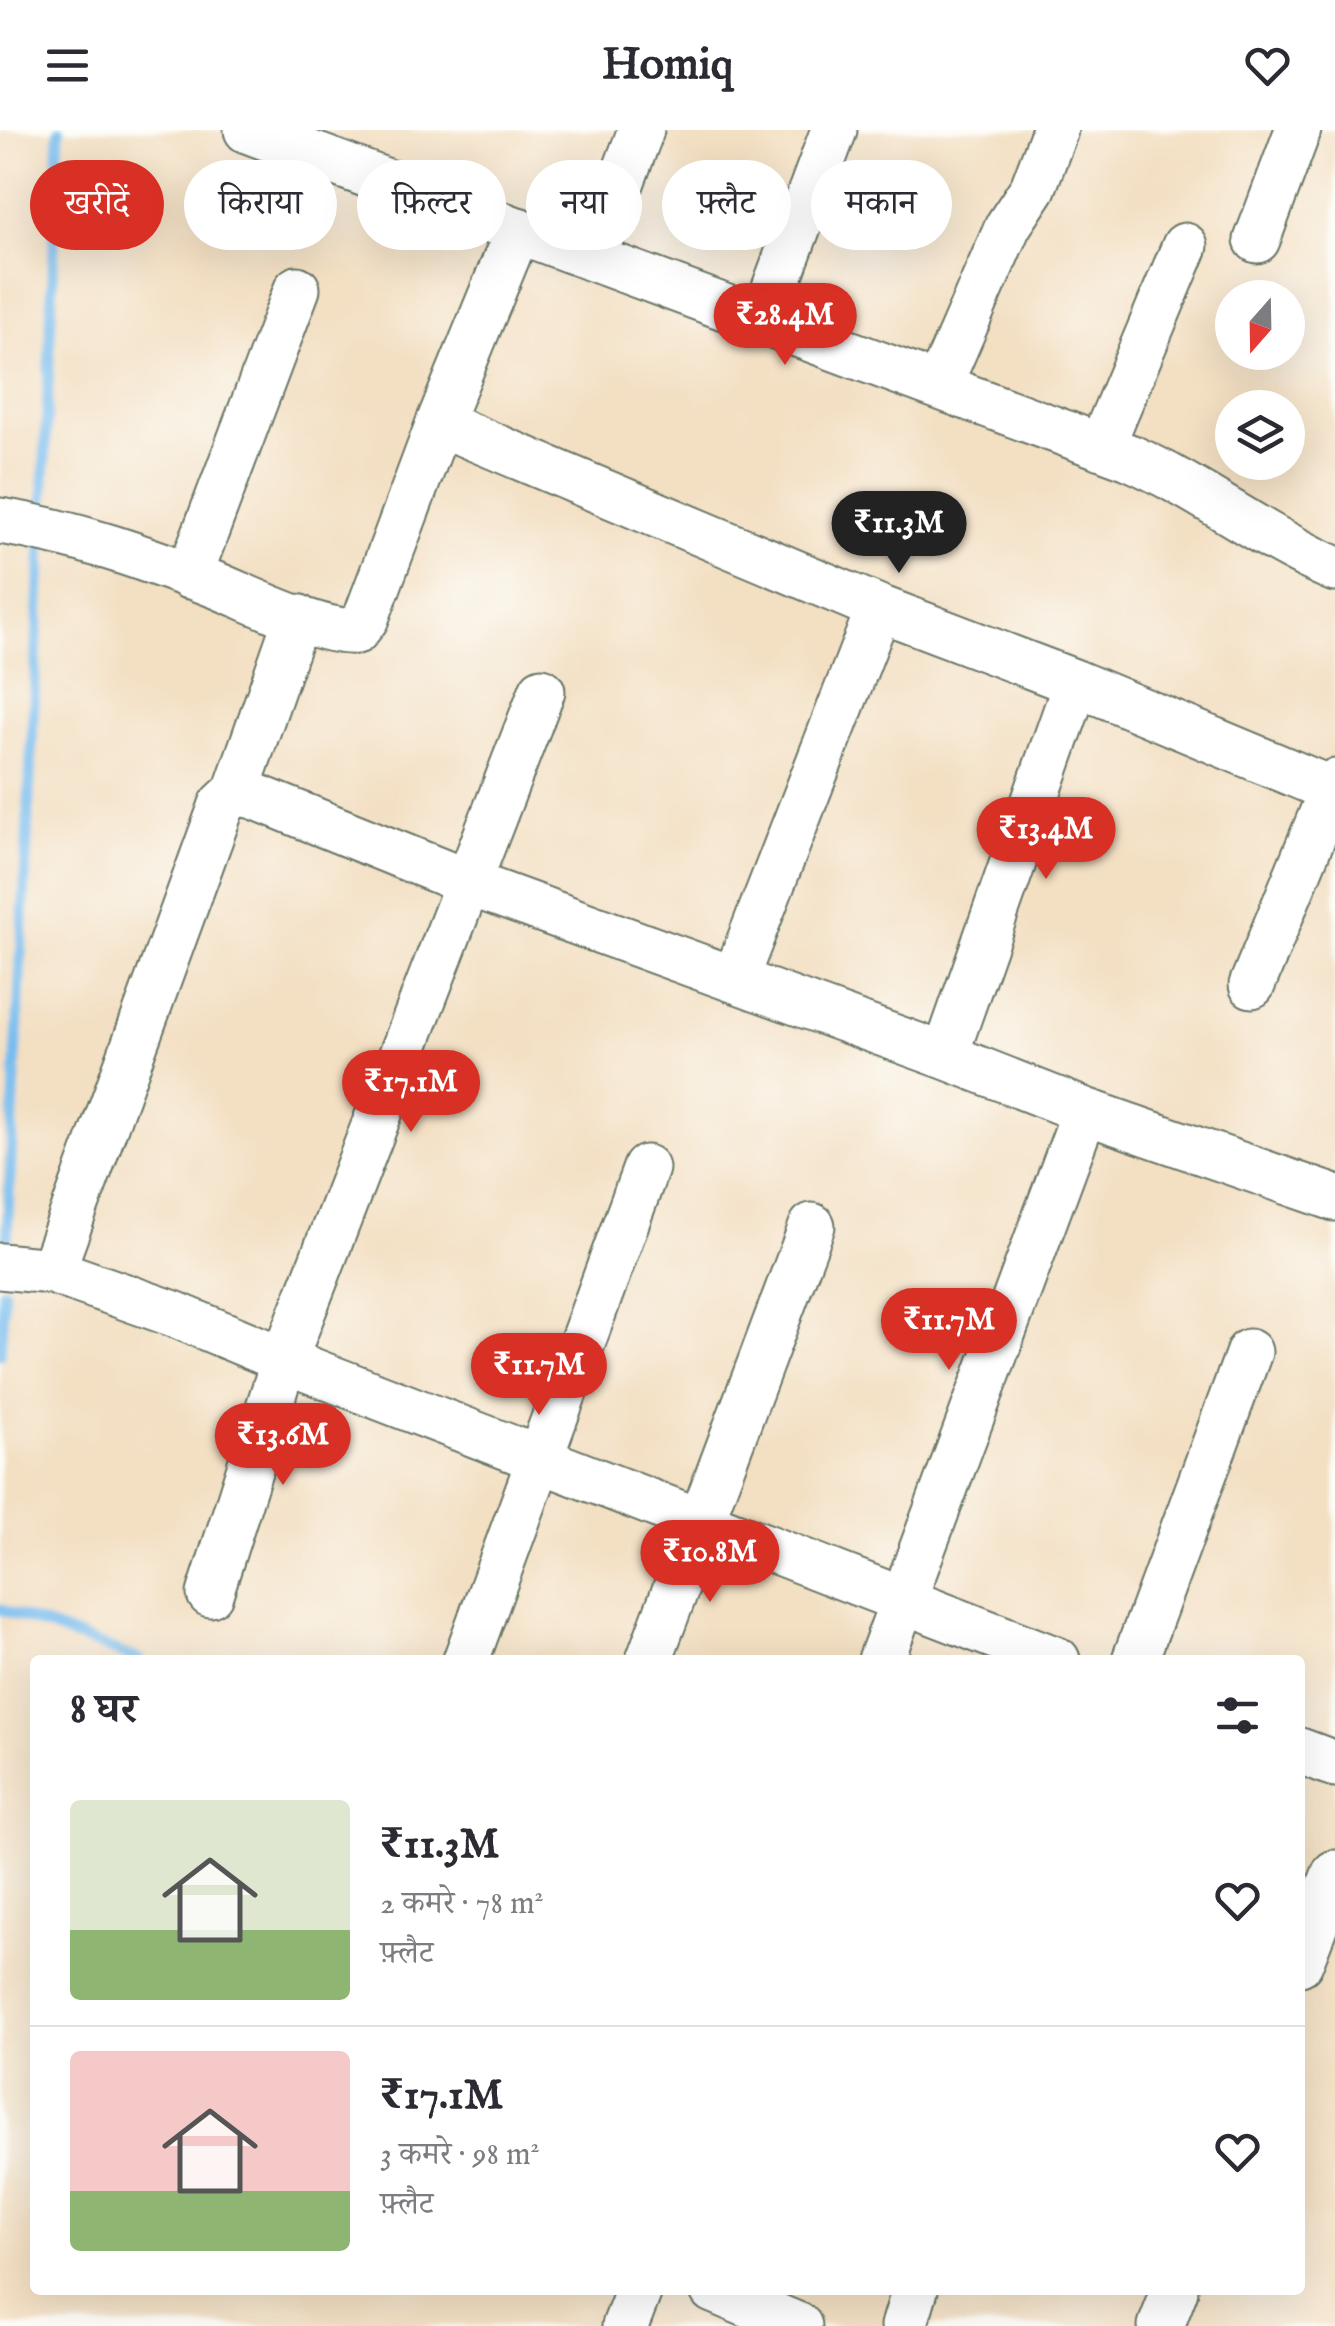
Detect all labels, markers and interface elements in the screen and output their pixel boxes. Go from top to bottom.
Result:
text: Homiq [602,37,733,94]
icon: menu [40,38,95,93]
icon: heart [1240,38,1295,93]
chip: खरीदें [30,160,164,250]
chip: किराया [184,160,337,250]
chip: फ़िल्टर [357,160,506,250]
chip: नया [526,160,642,250]
chip: फ़्लैट [662,160,791,250]
chip: मकान [811,160,952,250]
north arrow [1215,280,1305,370]
map controls [1215,280,1305,480]
pin: ₹28.4M [704,283,866,368]
text: ₹28.4M [736,295,834,336]
button: layers [1215,390,1305,480]
pin: ₹11.3M [818,491,980,576]
text: ₹11.3M [854,503,944,544]
pin: ₹13.4M [965,797,1127,882]
text: ₹13.4M [999,809,1093,850]
pin: ₹17.1M [330,1050,492,1135]
text: ₹17.1M [364,1062,458,1103]
pin: ₹11.7M [868,1288,1030,1373]
text: ₹11.7M [903,1300,995,1341]
pin: ₹11.7M [458,1333,620,1418]
text: ₹11.7M [493,1345,585,1386]
pin: ₹13.6M [202,1403,364,1488]
text: ₹13.6M [237,1415,329,1456]
pin: ₹10.8M [629,1520,791,1605]
text: ₹10.8M [662,1532,758,1573]
text: 8 घर [70,1684,137,1737]
icon: filters [1210,1688,1265,1743]
text: ₹11.3M [380,1819,499,1872]
icon: home [150,1840,270,1960]
icon: heart [1210,1873,1265,1928]
text: 2 कमरे · 78 m² [380,1884,544,1925]
text: फ़्लैट [380,1934,433,1975]
text: ₹17.1M [380,2070,503,2123]
icon: home [150,2091,270,2211]
icon: heart [1210,2124,1265,2179]
text: 3 कमरे · 98 m² [380,2135,540,2176]
text: फ़्लैट [380,2185,433,2226]

